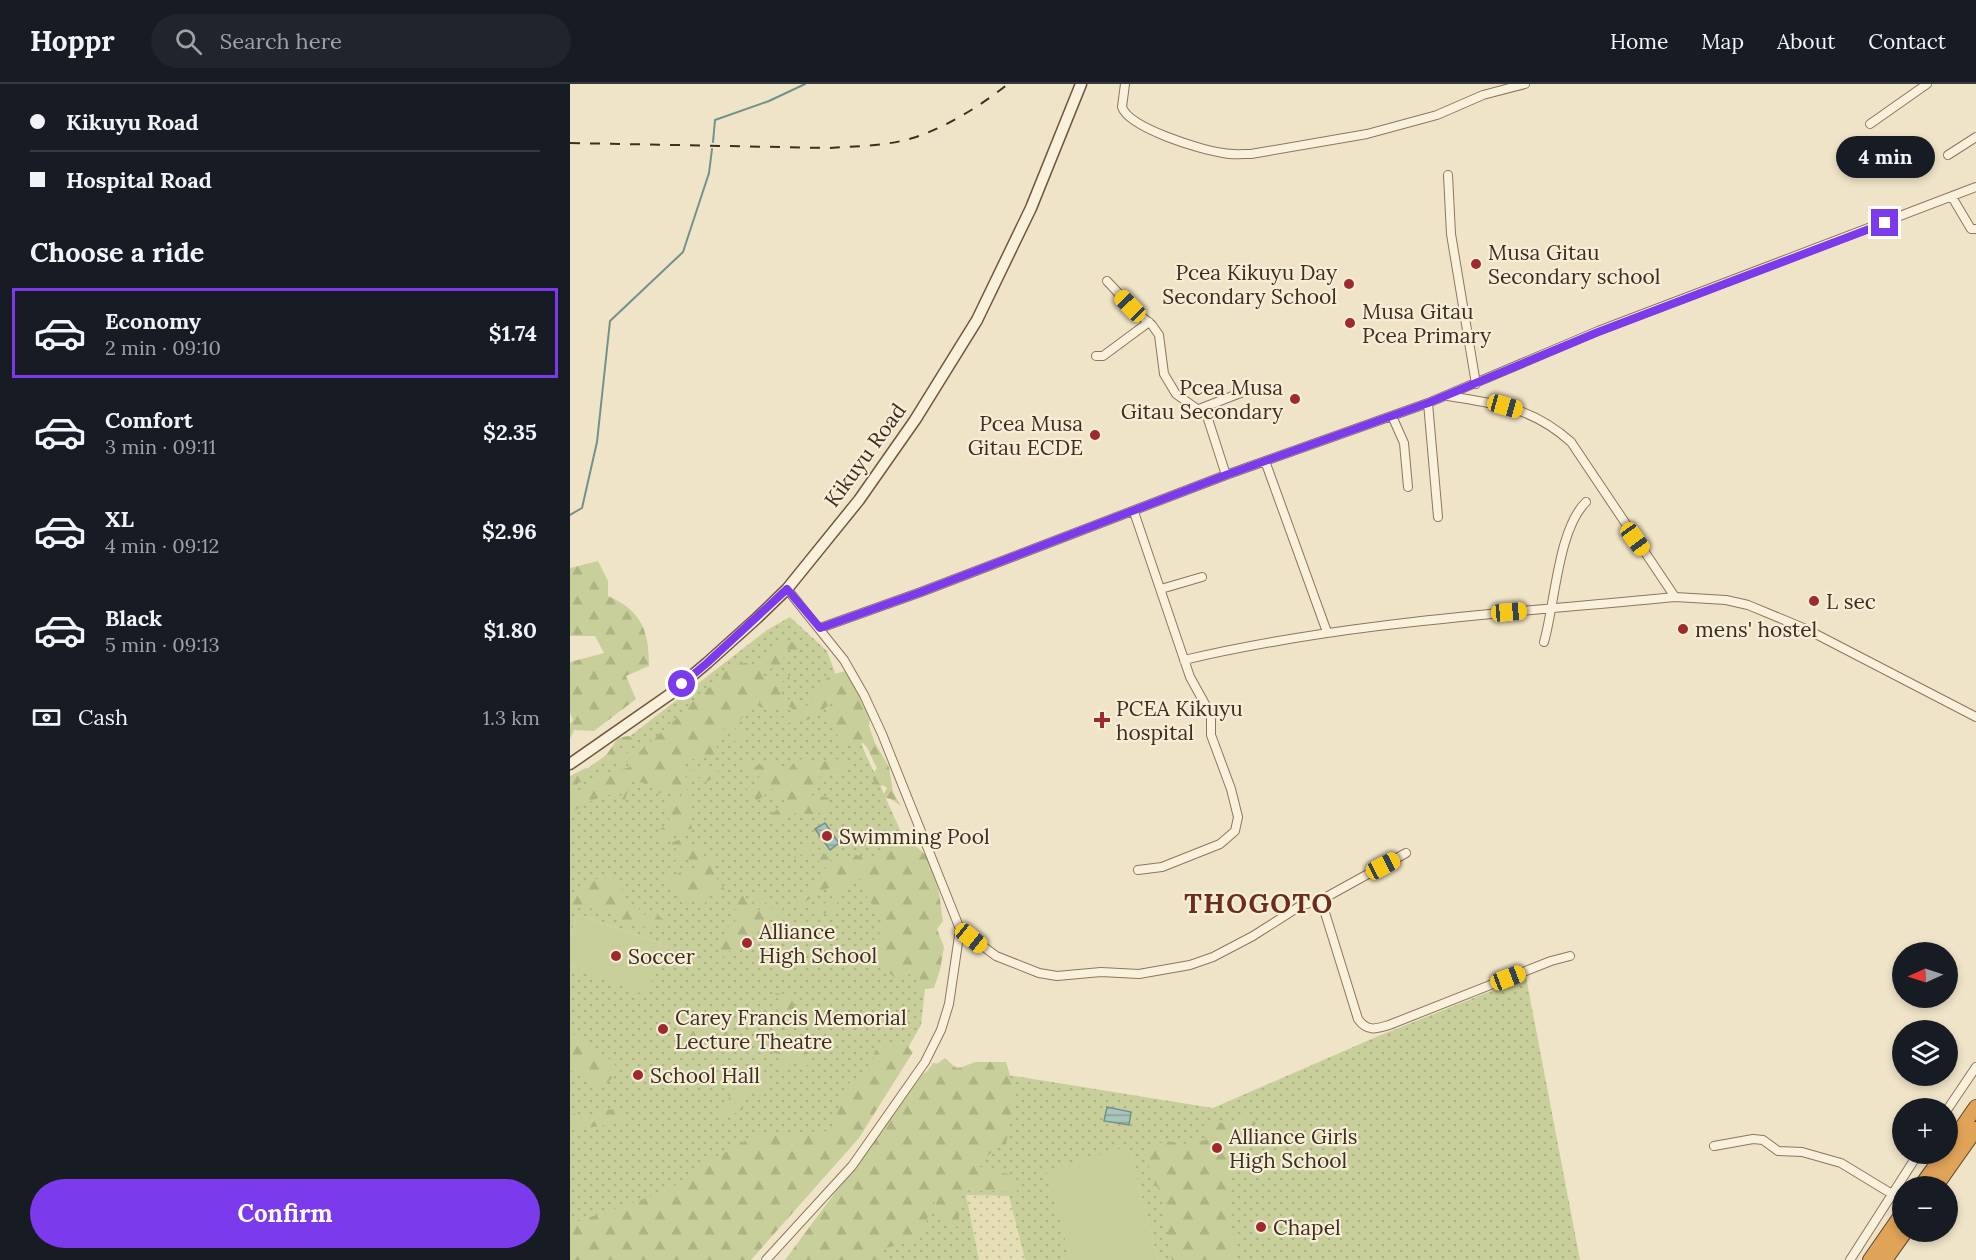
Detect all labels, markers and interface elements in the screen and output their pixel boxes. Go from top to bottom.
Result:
search box [151,14,571,68]
text: Hoppr [30,23,115,59]
icon: search [172,25,205,58]
text: Search here [220,27,342,55]
text: Home [1610,28,1668,55]
text: Map [1701,28,1744,55]
text: About [1777,28,1835,55]
text: Contact [1868,28,1946,55]
text: Kikuyu Road [66,108,199,136]
callout: 4 min [1836,136,1934,178]
text: 4 min [1859,144,1912,169]
text: Hospital Road [66,166,212,194]
route end [1871,209,1898,236]
text: Choose a ride [30,235,204,269]
place label: Musa Gitau Secondary school [1488,239,1661,290]
marker: Musa Gitau Secondary school [1469,257,1483,271]
place label: Pcea Kikuyu Day Secondary School [1162,259,1337,310]
marker: Pcea Kikuyu Day Secondary School [1342,277,1356,291]
car [1111,287,1149,325]
place label: Musa Gitau Pcea Primary [1362,298,1491,349]
icon: car [33,306,87,360]
text: Economy [105,307,201,335]
marker: Musa Gitau Pcea Primary [1343,316,1357,330]
text: $1.74 [489,319,537,347]
text: 2 min · 09:10 [105,335,221,360]
place label: Pcea Musa Gitau Secondary [1121,374,1283,425]
marker: Pcea Musa Gitau Secondary [1288,392,1302,406]
car [1485,392,1525,420]
street label: Kikuyu Road [818,398,912,512]
icon: car [33,405,87,459]
text: Comfort [105,406,193,434]
place label: Pcea Musa Gitau ECDE [968,410,1083,461]
text: $2.35 [483,418,537,446]
marker: Pcea Musa Gitau ECDE [1088,428,1102,442]
text: 3 min · 09:11 [105,434,216,459]
icon: car [33,504,87,558]
text: XL [105,505,134,533]
text: $2.96 [482,517,537,545]
car [1617,519,1653,559]
text: 4 min · 09:12 [105,533,219,558]
place label: L sec [1826,588,1876,615]
marker: L sec [1807,594,1821,608]
car [1490,601,1528,623]
icon: car [33,603,87,657]
text: Black [105,604,162,632]
text: $1.80 [483,616,537,644]
place label: mens' hostel [1695,616,1817,643]
marker: mens' hostel [1676,622,1690,636]
text: 5 min · 09:13 [105,632,220,657]
route start [668,670,695,697]
place label: PCEA Kikuyu hospital [1116,695,1243,746]
icon: cash [30,701,63,734]
text: Cash [78,703,128,731]
text: 1.3 km [483,705,540,730]
marker: PCEA Kikuyu hospital [1093,711,1111,729]
place label: Swimming Pool [839,823,990,850]
marker: Swimming Pool [820,829,834,843]
car [1363,850,1403,882]
district label: THOGOTO [1184,886,1334,920]
place label: Alliance High School [758,918,877,969]
car [951,920,991,956]
marker: Alliance High School [740,936,754,950]
north arrow [1892,942,1958,1008]
map controls [1892,942,1958,1242]
place label: Soccer [628,943,695,970]
marker: Soccer [609,949,623,963]
car [1488,963,1528,993]
place label: Carey Francis Memorial Lecture Theatre [675,1004,907,1055]
button: layers [1892,1020,1958,1086]
marker: Carey Francis Memorial Lecture Theatre [656,1022,670,1036]
place label: School Hall [650,1062,760,1089]
marker: School Hall [631,1068,645,1082]
button: + [1892,1098,1958,1164]
place label: Alliance Girls High School [1228,1123,1357,1174]
marker: Alliance Girls High School [1210,1141,1224,1155]
button: − [1892,1176,1958,1242]
button: Confirm [30,1179,540,1248]
place label: Chapel [1273,1214,1341,1241]
marker: Chapel [1254,1220,1268,1234]

